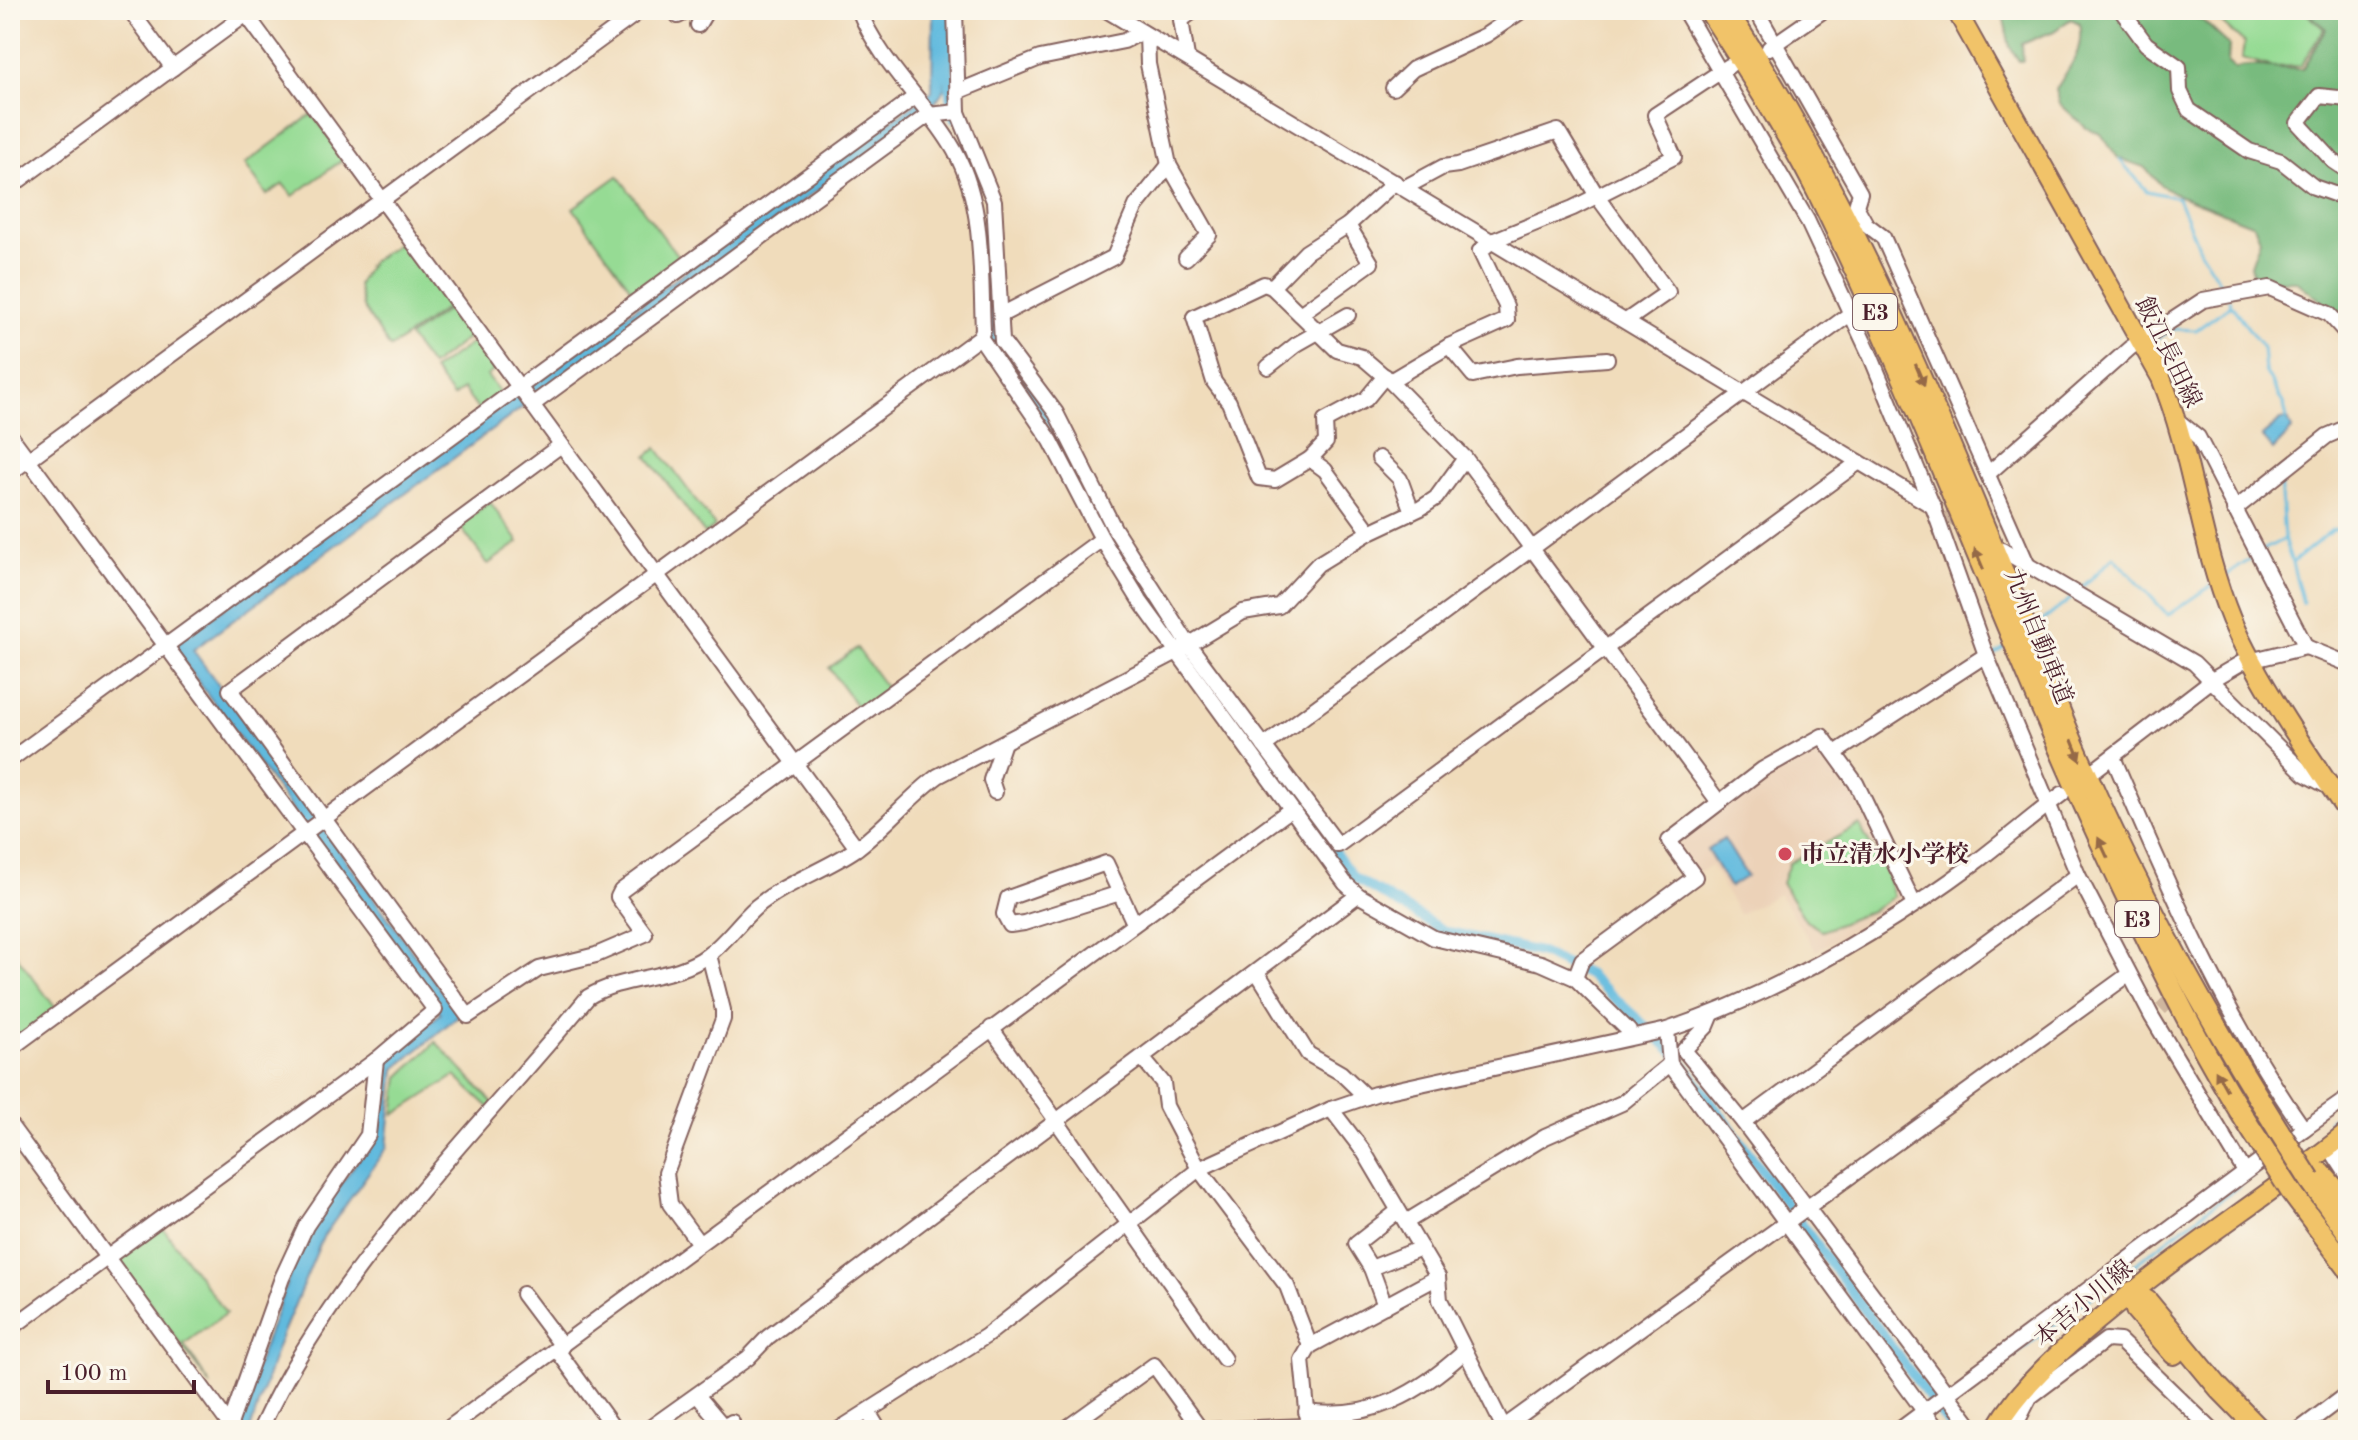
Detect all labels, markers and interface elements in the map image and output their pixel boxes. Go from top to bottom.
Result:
street label: 飯江長田線 [2130,292,2207,412]
road number: E3 [1853,294,1897,330]
one-way arrow [1913,363,1926,387]
one-way arrow [1973,547,1986,571]
street label: 九州自動車道 [1999,564,2078,708]
one-way arrow [2070,738,2083,762]
one-way arrow [2096,837,2110,860]
place label: 市立清水小学校 [1801,841,1969,868]
marker: 市立清水小学校 [1776,845,1794,863]
road number: E3 [2115,901,2159,937]
one-way arrow [2214,1069,2228,1091]
street label: 本吉小川線 [2029,1254,2138,1352]
scale bar [48,1344,194,1394]
text: 100 m [60,1362,128,1386]

